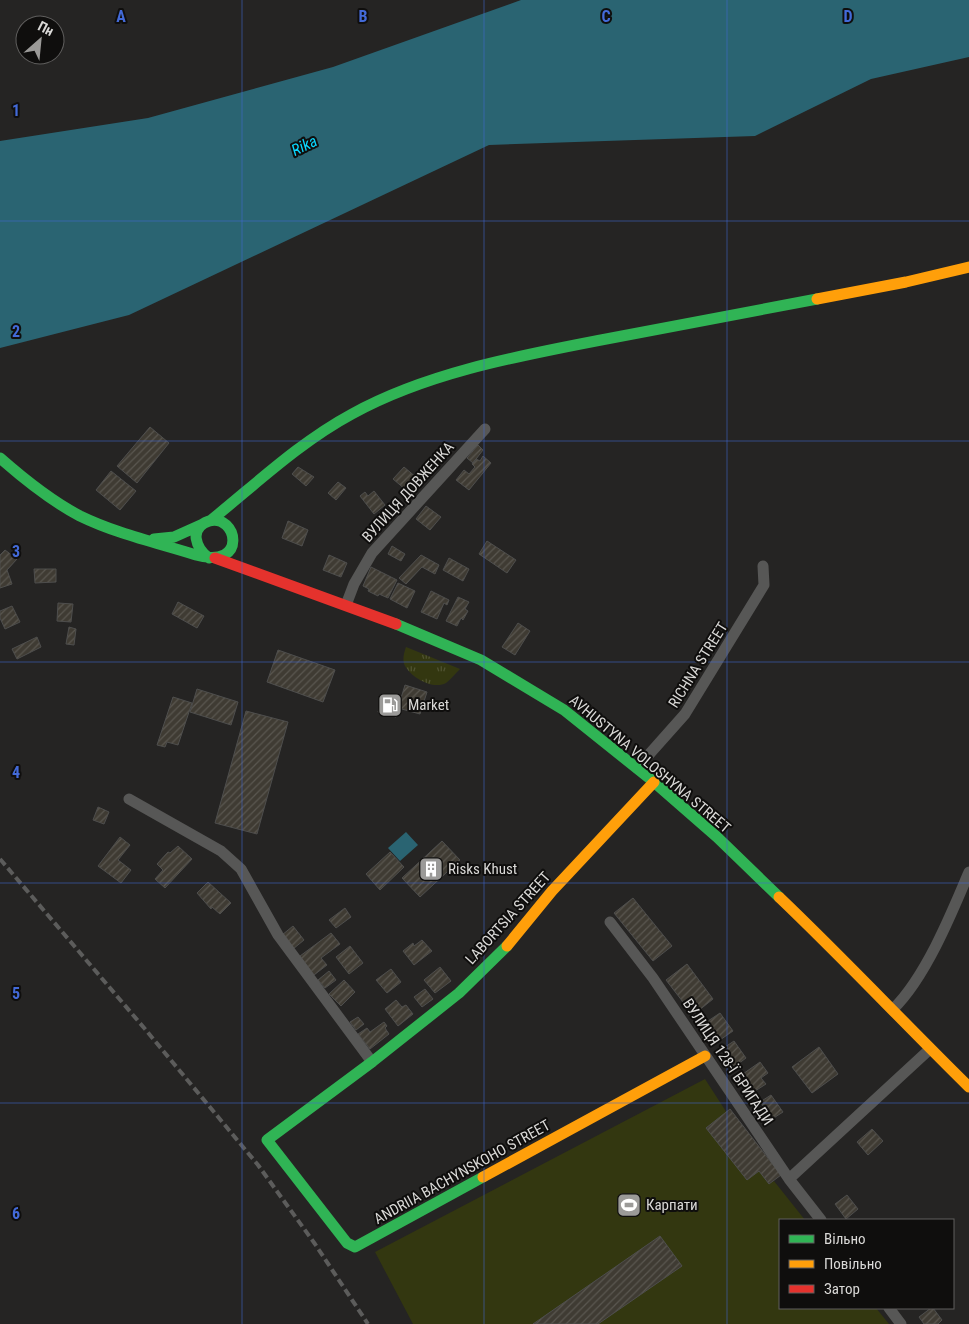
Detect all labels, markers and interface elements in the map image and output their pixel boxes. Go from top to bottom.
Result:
text: A [116,7,126,26]
text: B [359,7,368,26]
text: C [601,7,611,26]
text: D [843,7,853,26]
north arrow [15,15,65,65]
text: Пн [35,18,56,39]
text: 1 [12,101,20,120]
water label: Rika [288,131,320,160]
text: 2 [12,322,20,341]
street label: ВУЛИЦЯ ДОВЖЕНКА [358,438,458,546]
text: 3 [12,542,20,561]
street label: RICHNA STREET [665,619,732,711]
street label: AVHUSTYNA VOLOSHYNA STREET [566,691,734,837]
fuel station icon: Market [377,692,403,718]
place label: Market [408,696,449,714]
text: 4 [12,763,20,782]
building icon: Risks Khust [418,856,444,882]
place label: Risks Khust [448,860,517,878]
street label: LABORTSIA STREET [462,868,554,968]
text: 5 [12,984,20,1003]
street label: ВУЛИЦЯ 128-Ї БРИГАДИ [679,995,777,1129]
street label: ANDRIIA BACHYNSKOHO STREET [371,1116,553,1228]
sports icon: Карпати [616,1192,642,1218]
place label: Карпати [646,1196,698,1214]
text: 6 [12,1204,20,1223]
legend [779,1219,954,1309]
text: Вільно [824,1230,866,1248]
text: Повільно [824,1255,882,1273]
text: Затор [824,1280,860,1298]

